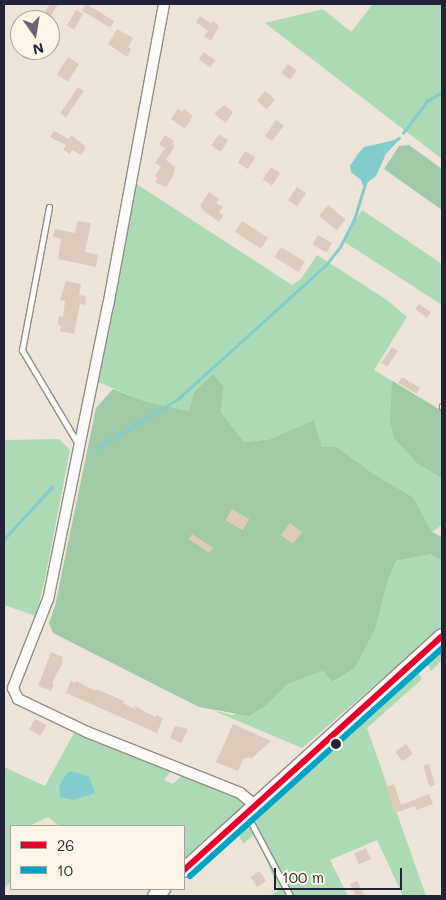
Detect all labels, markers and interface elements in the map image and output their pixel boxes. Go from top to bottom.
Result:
north arrow [10,10,60,60]
text: N [31,39,46,60]
unlabelled marker [331,739,341,749]
legend [10,825,185,890]
text: 26 [57,835,74,855]
scale bar [276,858,404,890]
text: 10 [57,860,73,880]
text: 100 m [282,867,324,887]

